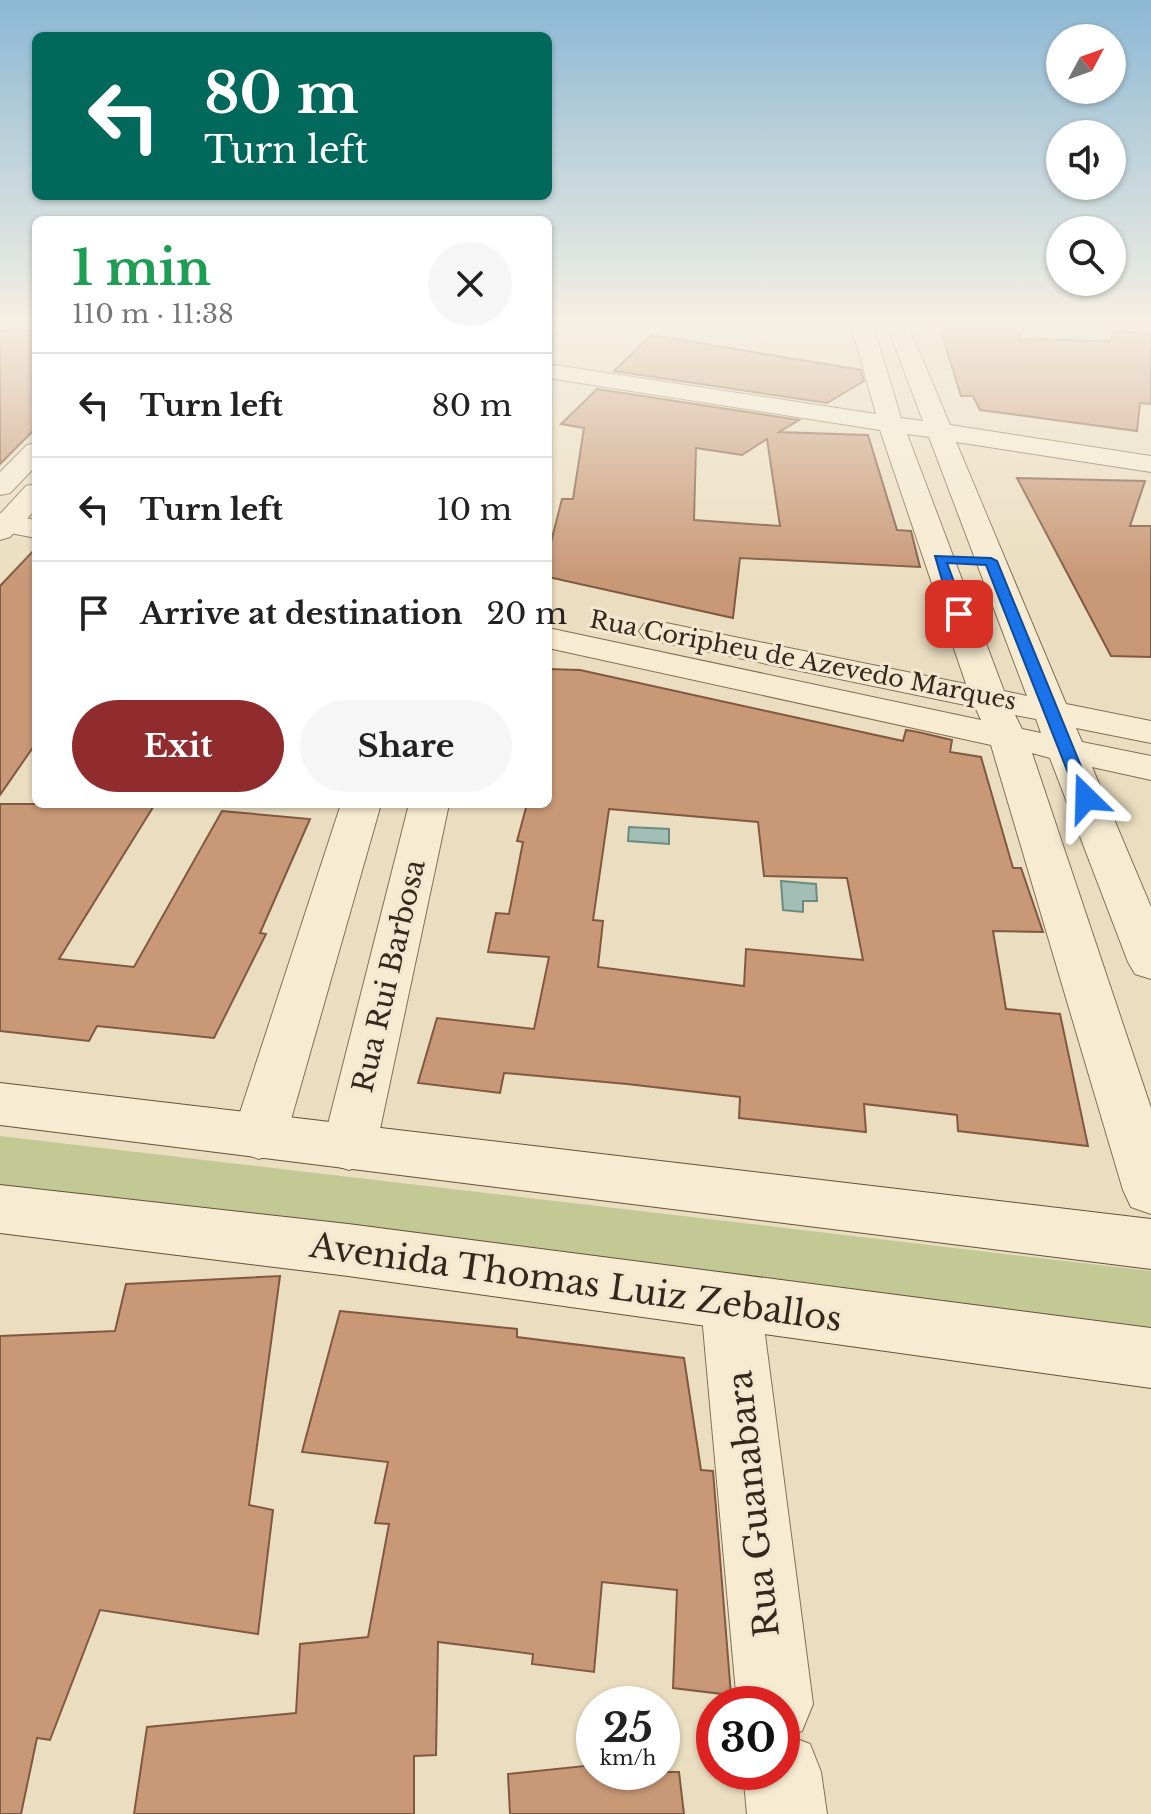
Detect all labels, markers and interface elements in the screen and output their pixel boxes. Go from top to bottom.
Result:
north arrow [1046,24,1126,104]
map controls [1046,24,1126,296]
text: 80 m [204,59,359,128]
icon: left [72,64,176,168]
button: sound [1046,120,1126,200]
text: Turn left [204,128,368,173]
button: search [1046,216,1126,296]
text: 1 min [72,238,211,298]
button: close [428,242,512,326]
text: 110 m · 11:38 [72,298,234,330]
icon: left [72,383,116,427]
text: Turn left [140,387,283,424]
text: 80 m [432,387,512,424]
icon: left [72,487,116,531]
text: Turn left [140,491,283,528]
text: 10 m [436,491,512,528]
pin [925,580,993,648]
icon: arrive [72,591,116,635]
icon: arrive [937,592,981,636]
text: Arrive at destination [140,595,463,632]
text: 20 m [487,595,567,632]
street label: Rua Coripheu de Azevedo Marques [587,604,1019,716]
button: Exit [72,700,284,792]
button: Share [300,700,512,792]
position arrow [1044,756,1128,840]
street label: Rua Rui Barbosa [345,856,433,1096]
street label: Avenida Thomas Luiz Zeballos [306,1224,845,1340]
street label: Rua Guanabara [718,1369,788,1639]
speed limit sign: 30 [696,1686,800,1790]
text: 25 [603,1703,653,1753]
text: km/h [600,1746,656,1770]

